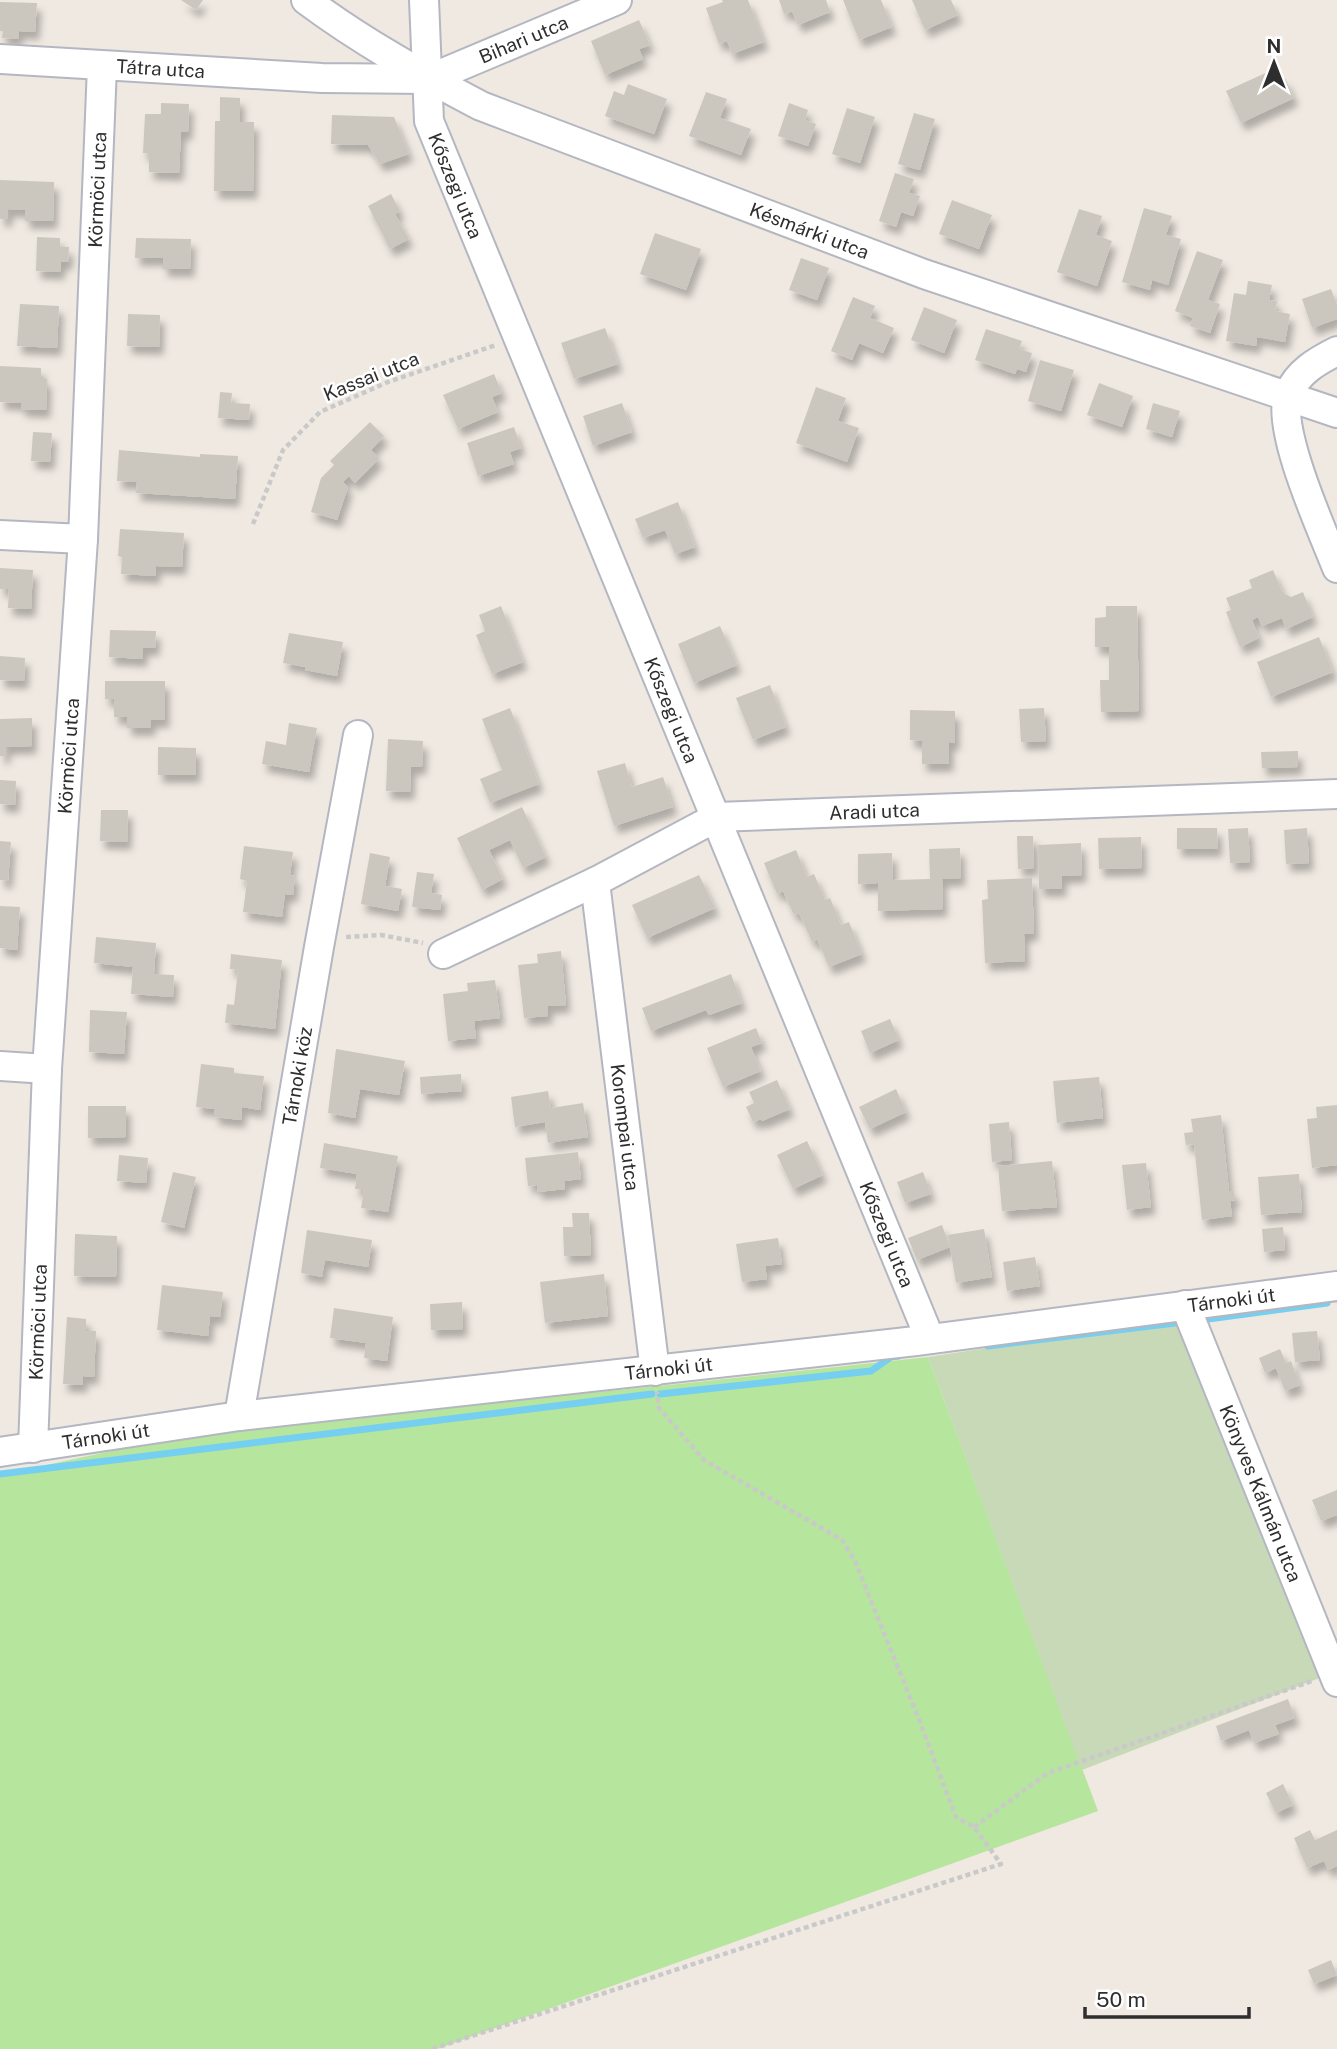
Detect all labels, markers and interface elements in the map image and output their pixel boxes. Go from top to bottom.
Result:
street label: Bihari utca [476,11,571,68]
north arrow [1239,28,1309,98]
text: N [1267,35,1281,57]
street label: Tátra utca [116,55,206,82]
street label: Kőszegi utca [424,129,487,242]
street label: Körmöci utca [84,131,110,248]
street label: Késmárki utca [747,198,872,263]
street label: Kassai utca [320,347,422,405]
street label: Kőszegi utca [640,654,703,766]
street label: Körmöci utca [53,697,83,815]
street label: Aradi utca [829,798,920,824]
street label: Tárnoki köz [278,1025,316,1127]
street label: Korompai utca [606,1063,644,1192]
street label: Kőszegi utca [855,1178,919,1291]
street label: Körmöci utca [25,1264,51,1381]
street label: Tárnoki út [1186,1283,1277,1316]
street label: Tárnoki út [624,1353,714,1384]
street label: Könyves Kálmán utca [1215,1402,1306,1585]
street label: Tárnoki út [61,1419,151,1454]
scale bar [1085,1976,1250,2020]
text: 50 m [1096,1987,1146,2012]

